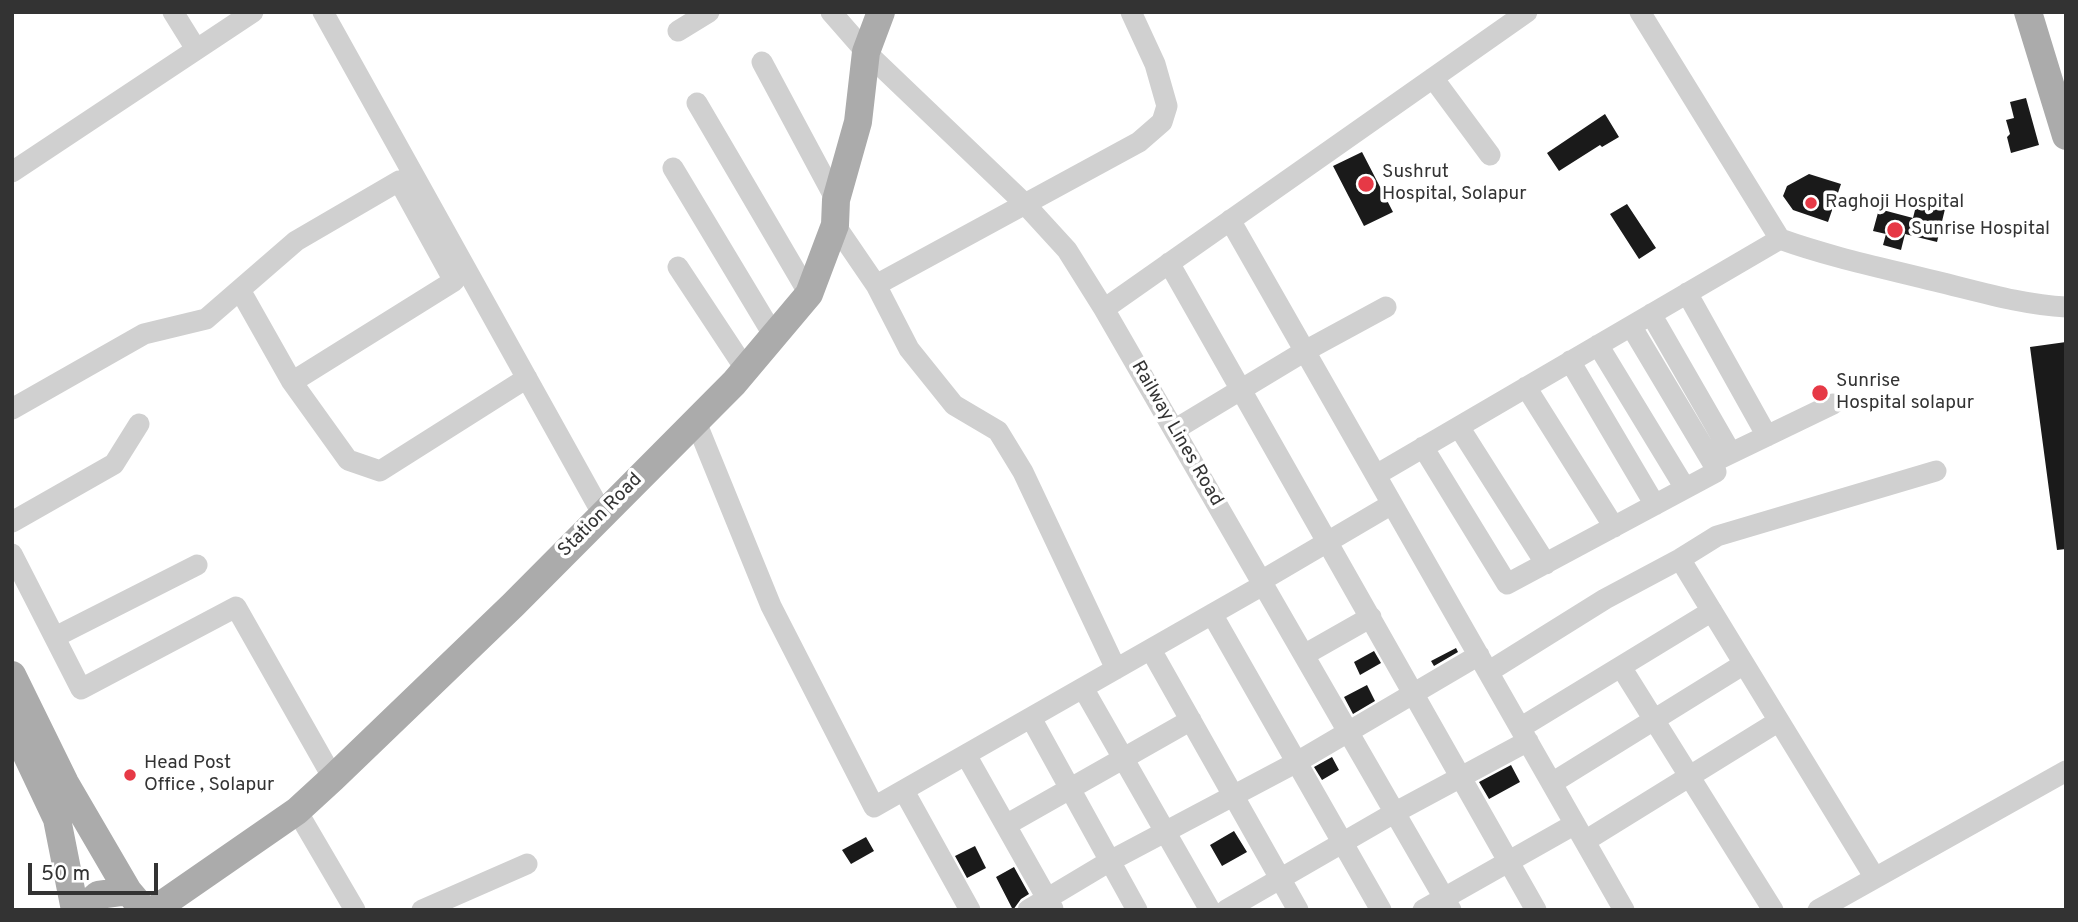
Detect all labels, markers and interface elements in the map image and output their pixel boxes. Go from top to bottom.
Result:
place label: Sushrut Hospital, Solapur [1382,162,1527,206]
marker: Sushrut Hospital, Solapur [1356,174,1376,194]
place label: Raghoji Hospital [1825,192,1964,214]
marker: Raghoji Hospital [1803,195,1819,211]
place label: Sunrise Hospital [1911,219,2050,241]
marker: Sunrise Hospital [1885,220,1905,240]
street label: Railway Lines Road [1125,357,1227,511]
place label: Sunrise Hospital solapur [1836,371,1974,415]
marker: Sunrise Hospital solapur [1810,383,1830,403]
street label: Station Road [554,469,648,563]
place label: Head Post Office , Solapur [144,753,274,797]
marker: Head Post Office , Solapur [122,767,138,783]
scale bar [32,848,161,892]
text: 50 m [41,861,90,888]

